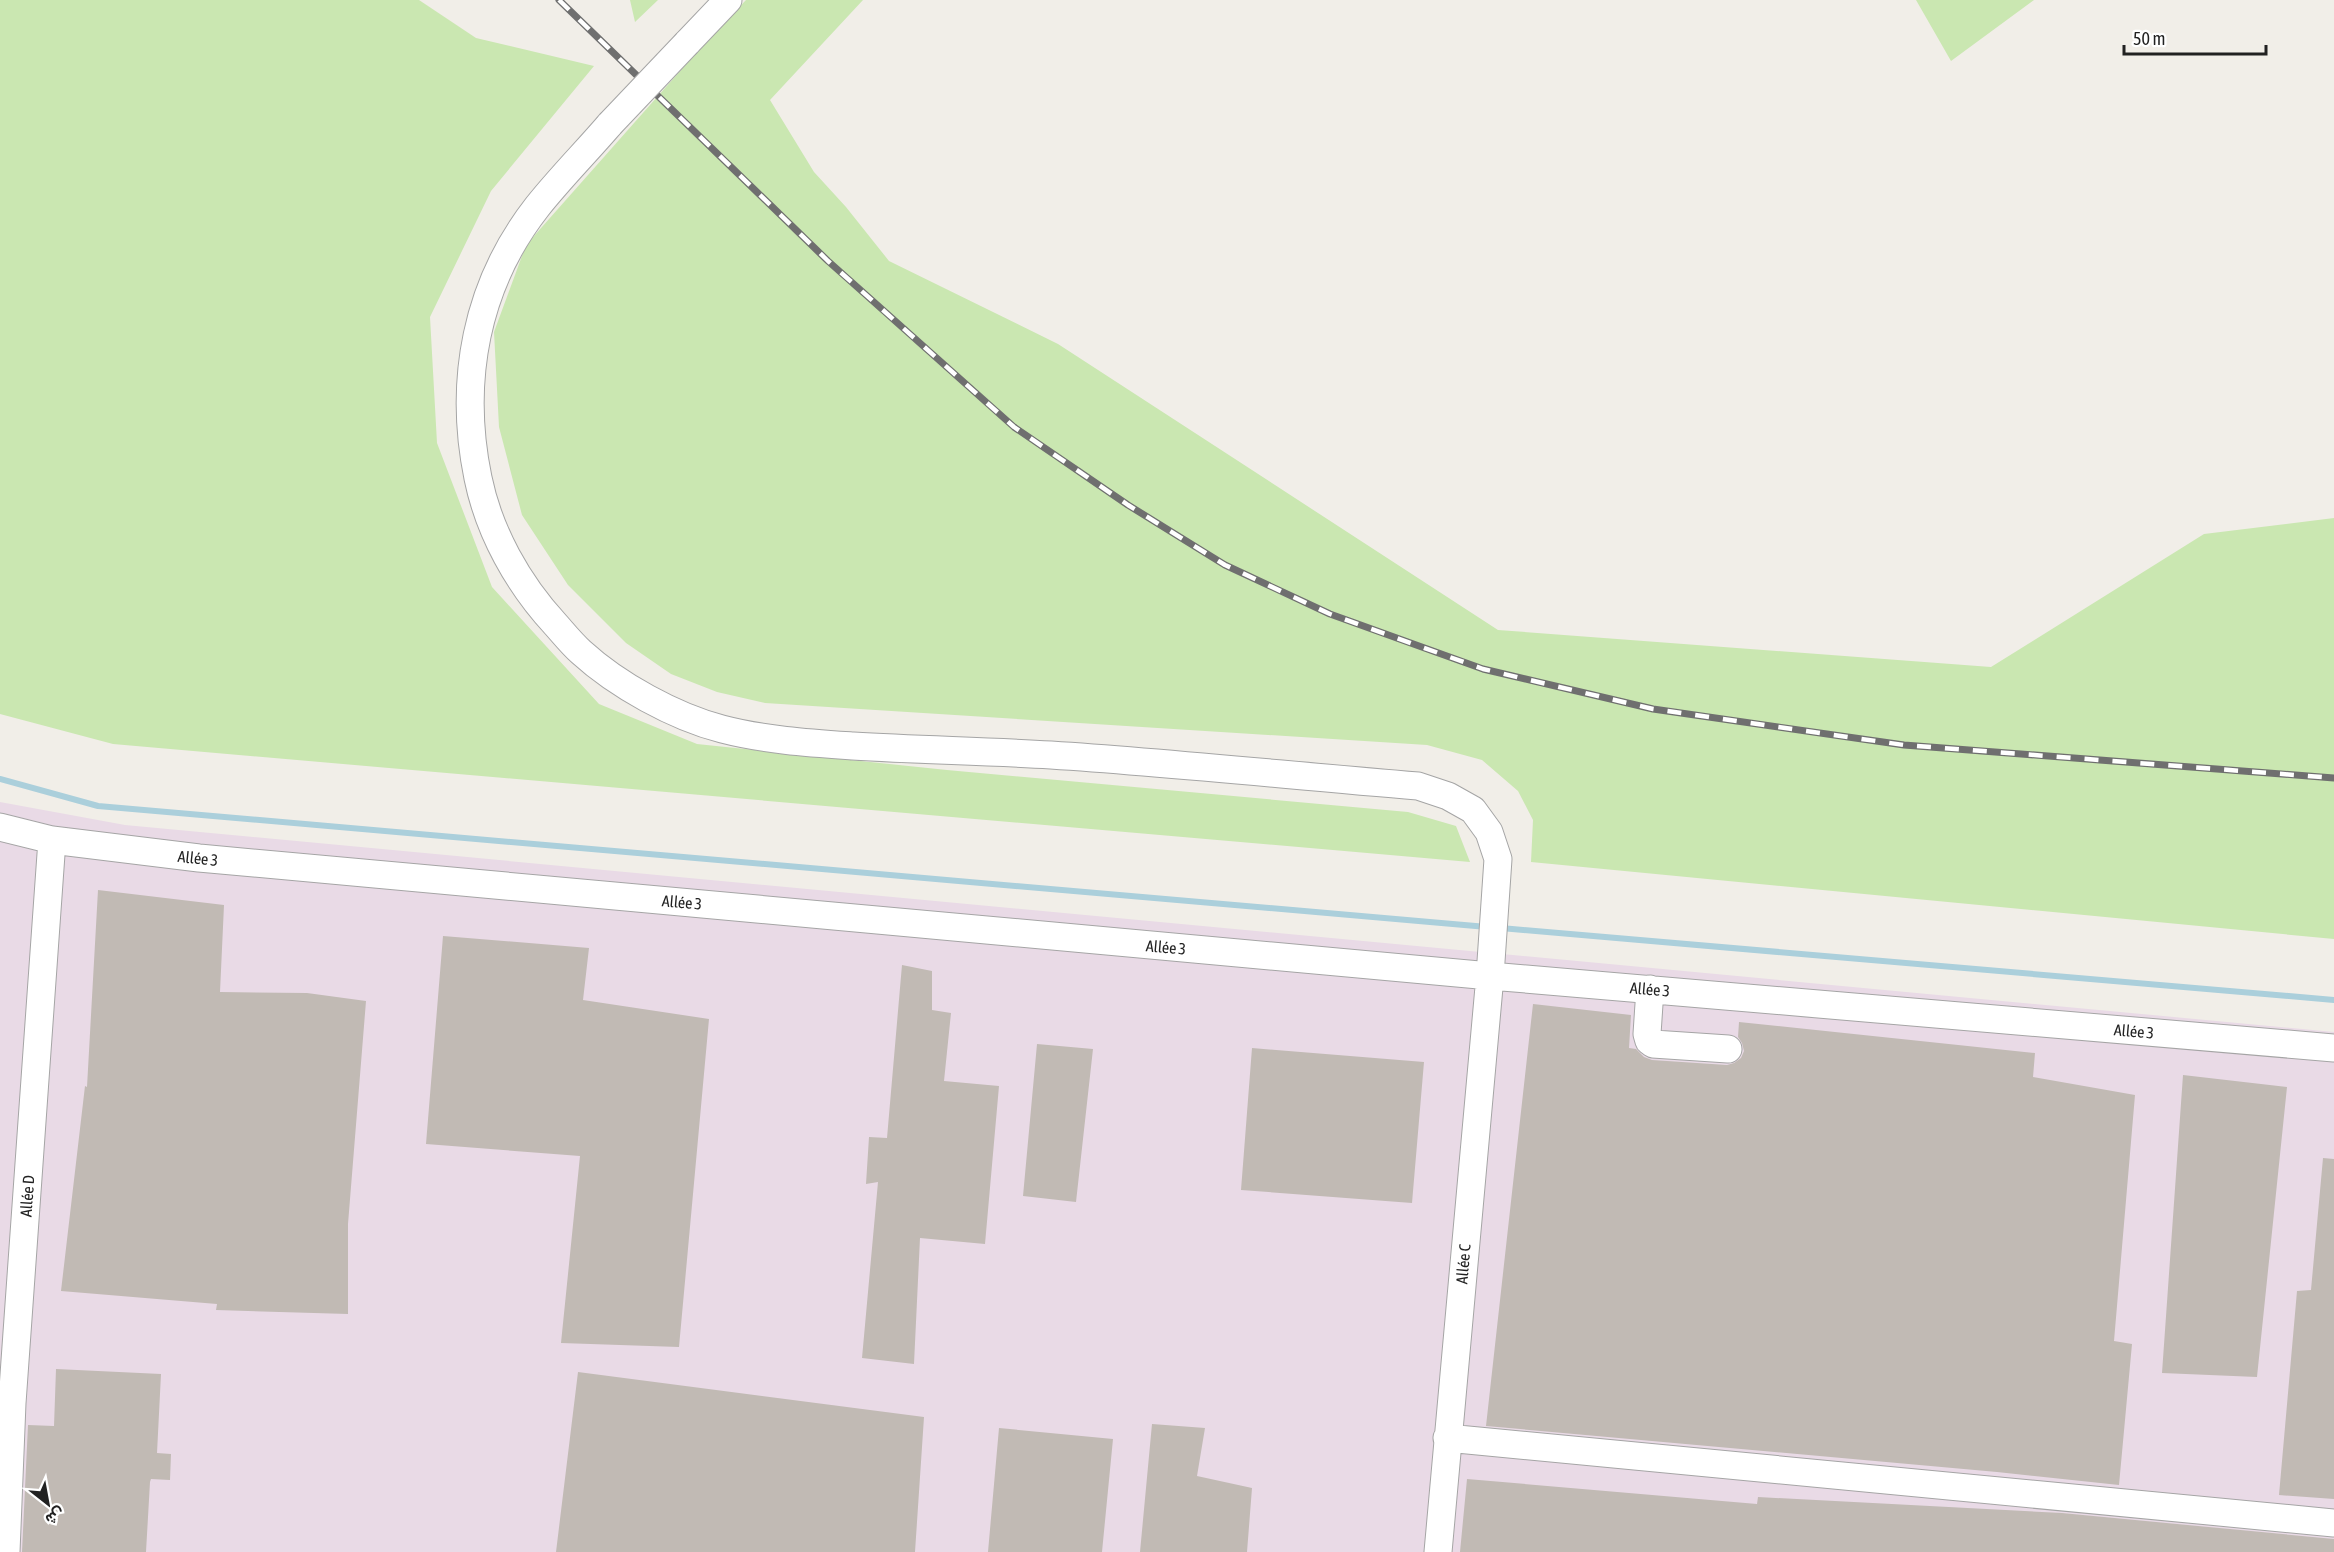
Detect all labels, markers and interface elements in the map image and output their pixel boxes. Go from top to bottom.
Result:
scale bar [2124,18,2266,56]
text: 50 m [2133,28,2165,49]
street label: Allée 3 [177,847,219,869]
street label: Allée 3 [661,891,703,913]
street label: Allée 3 [1145,936,1187,958]
street label: Allée 3 [1629,978,1671,1000]
street label: Allée 3 [2113,1020,2155,1042]
street label: Allée D [17,1175,37,1217]
street label: Allée C [1452,1243,1474,1285]
north arrow [18,1474,78,1534]
text: ش [42,1503,69,1530]

